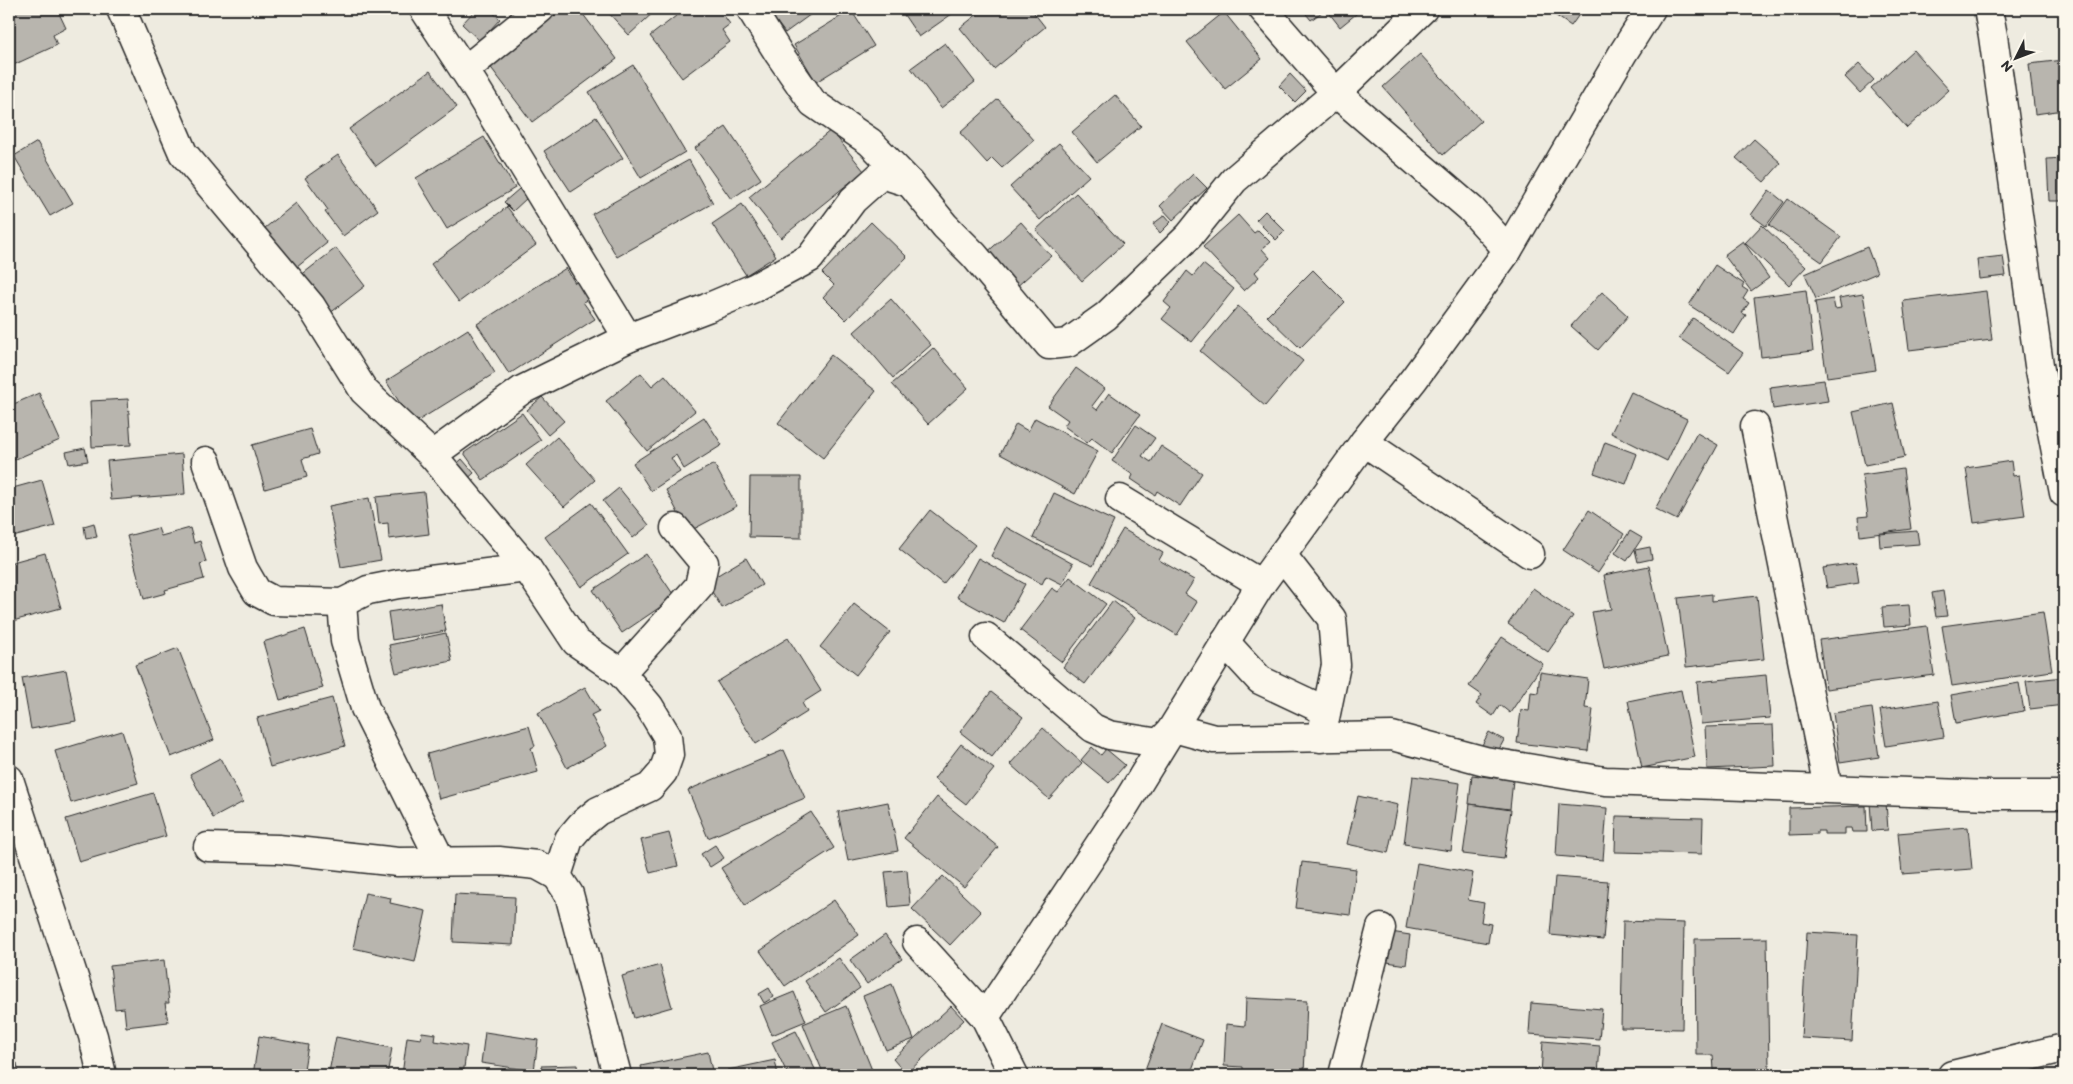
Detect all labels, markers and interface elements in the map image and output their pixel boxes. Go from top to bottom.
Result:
north arrow [1990,32,2040,82]
text: N [1997,57,2016,76]

